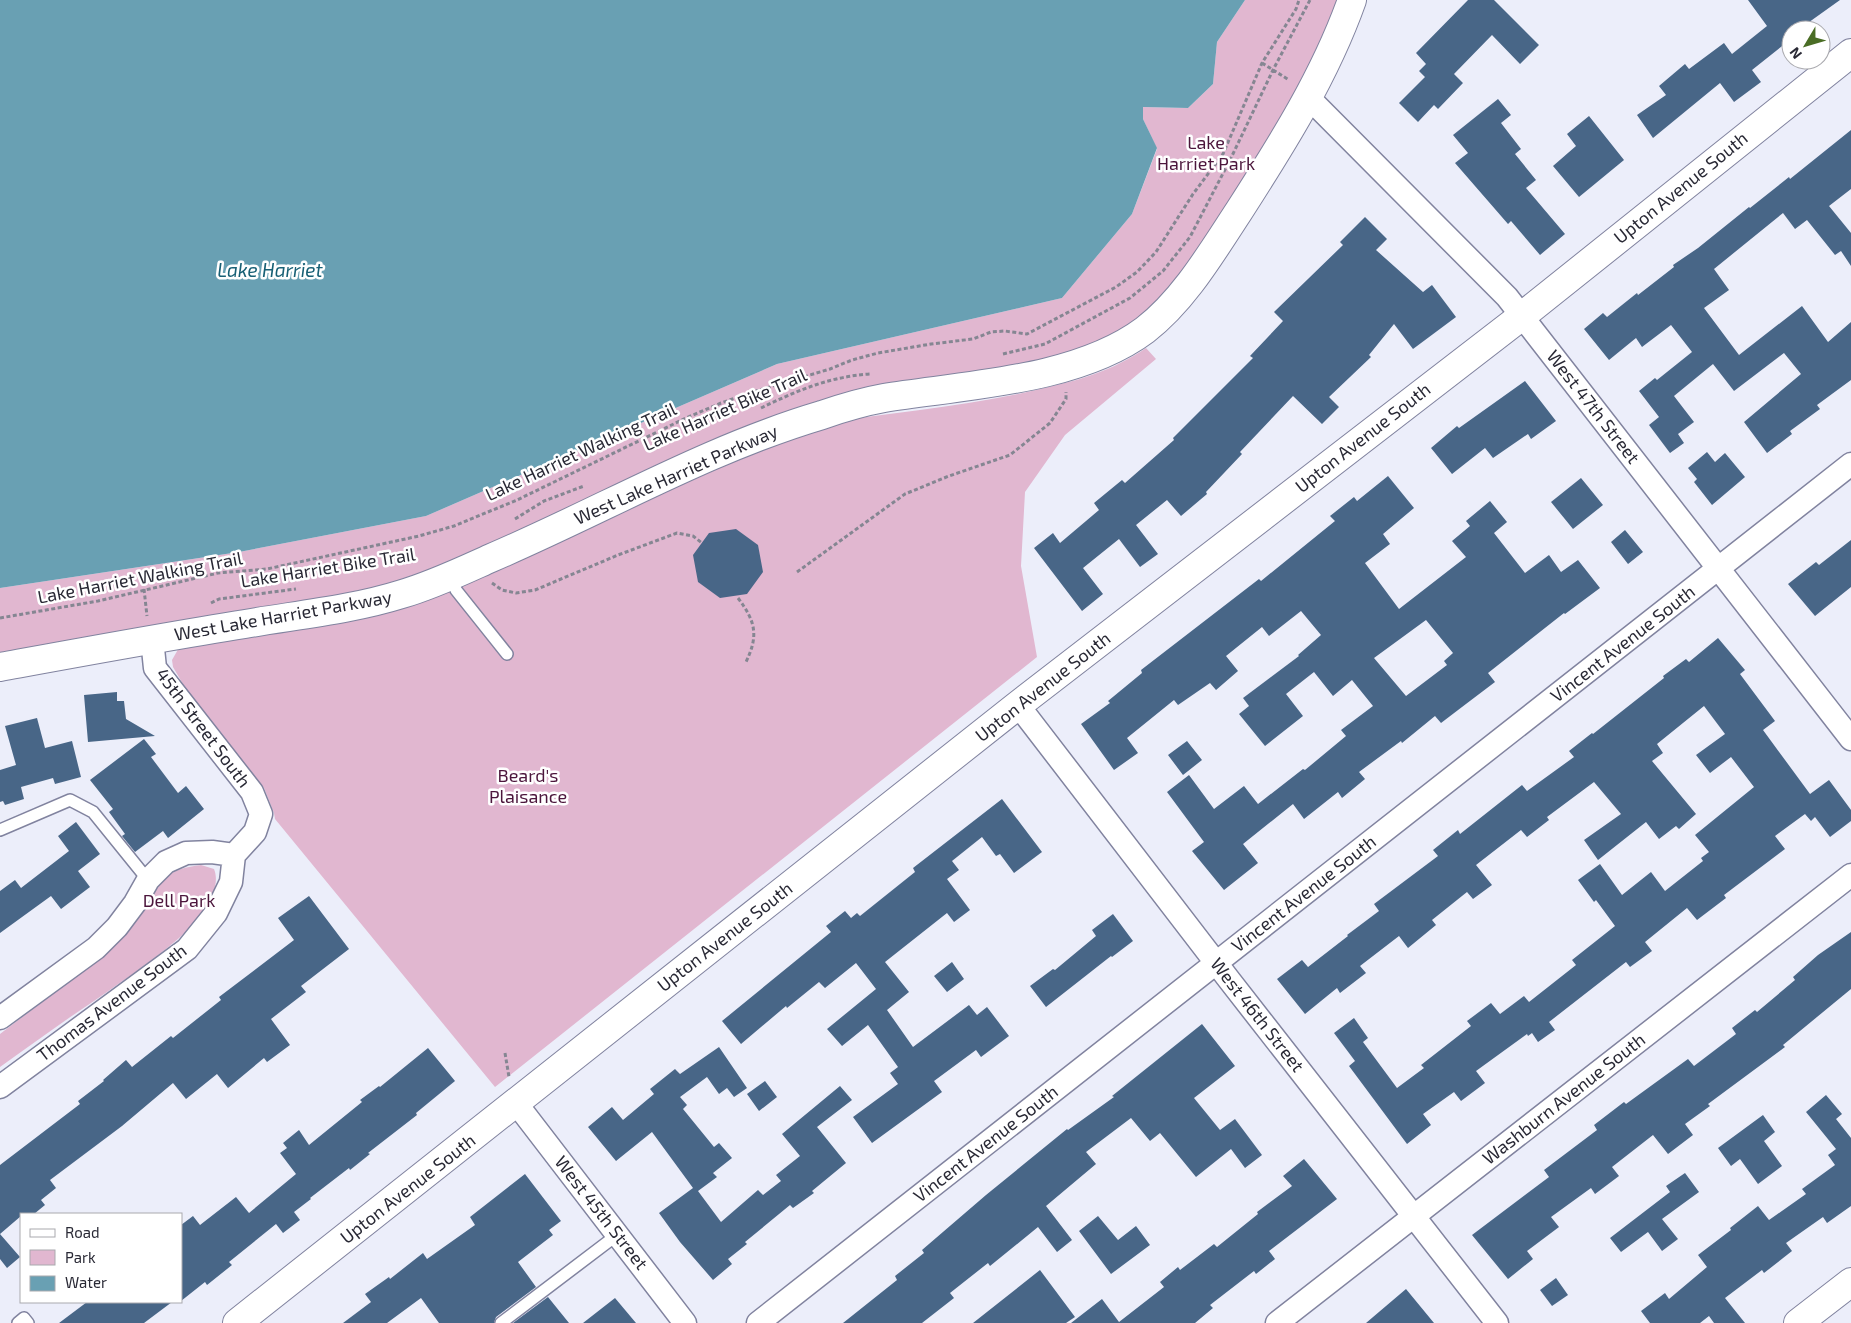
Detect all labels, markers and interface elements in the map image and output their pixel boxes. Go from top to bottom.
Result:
north arrow [1781,20,1831,70]
text: N [1786,44,1805,63]
street label: Upton Avenue South [1609,127,1752,248]
park label: Lake Harriet Park [1157,131,1255,174]
water label: Lake Harriet [217,258,324,281]
street label: West 47th Street [1543,345,1645,468]
street label: Lake Harriet Bike Trail [639,363,810,455]
street label: Upton Avenue South [1290,378,1434,497]
street label: Lake Harriet Walking Trail [482,397,680,505]
street label: West Lake Harriet Parkway [570,419,781,529]
street label: Lake Harriet Bike Trail [239,542,417,592]
street label: Lake Harriet Walking Trail [35,546,245,608]
street label: Vincent Avenue South [1546,580,1699,706]
street label: West Lake Harriet Parkway [172,585,394,645]
street label: Upton Avenue South [970,627,1114,746]
street label: 45th Street South [152,663,256,792]
park label: Beard's Plaisance [489,764,567,807]
street label: Vincent Avenue South [1227,830,1380,956]
street label: Upton Avenue South [652,877,796,996]
park label: Dell Park [143,889,215,911]
street label: Thomas Avenue South [32,939,191,1066]
street label: West 46th Street [1206,953,1309,1076]
street label: Washburn Avenue South [1478,1028,1649,1169]
street label: Vincent Avenue South [909,1080,1062,1206]
street label: Upton Avenue South [335,1129,479,1248]
street label: West 45th Street [550,1151,653,1274]
legend [20,1213,182,1303]
text: Road [65,1223,100,1241]
text: Park [65,1248,96,1266]
text: Water [65,1273,107,1291]

